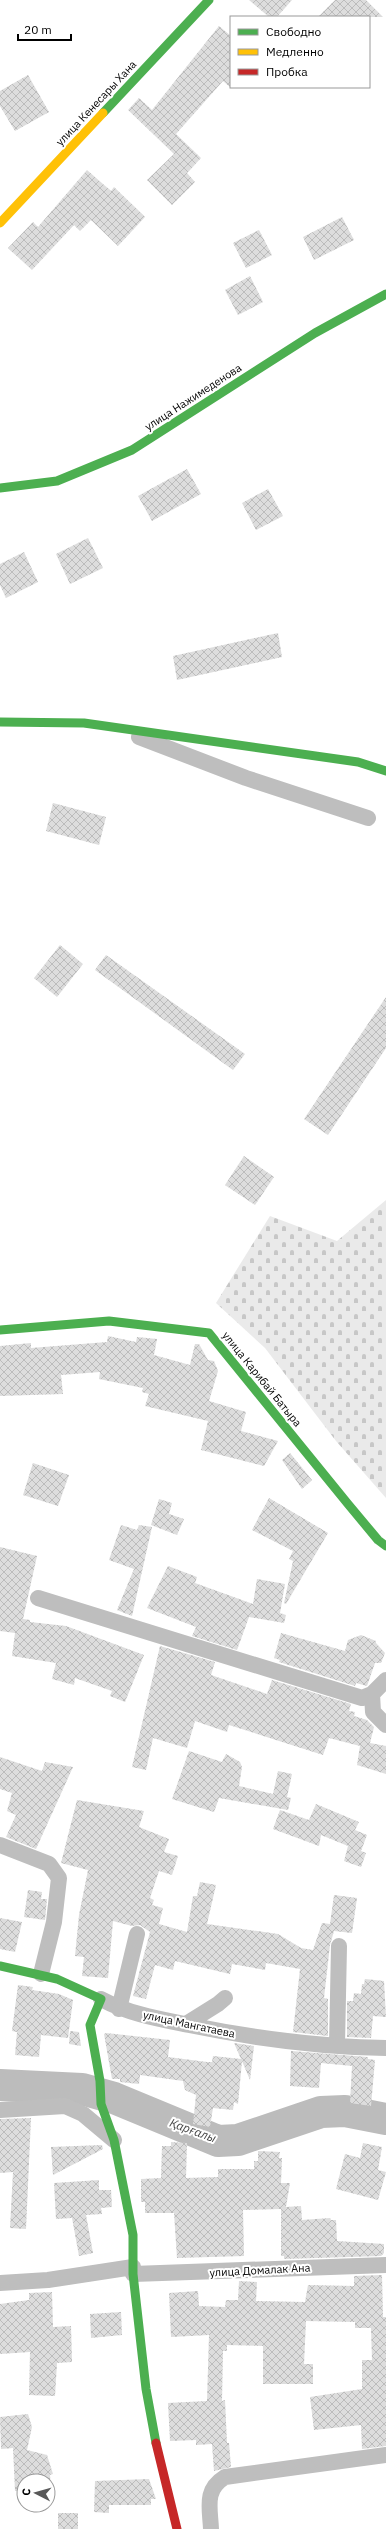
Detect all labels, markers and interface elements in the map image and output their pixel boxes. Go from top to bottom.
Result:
scale bar [18,16,71,42]
legend [230,16,370,88]
text: 20 m [24,22,52,37]
text: Свободно [266,24,322,39]
text: Медленно [266,44,324,59]
street label: улица Кенесары Хана [53,57,139,149]
text: Пробка [266,64,308,79]
street label: улица Нажимеденова [142,360,244,434]
street label: улица Карибай Батыра [219,1329,305,1429]
street label: улица Мангатаева [142,2007,236,2041]
water label: Қарғалы [168,2115,218,2145]
street label: улица Домалак Ана [209,2260,311,2280]
north arrow [16,2473,56,2513]
text: С [19,2488,33,2496]

